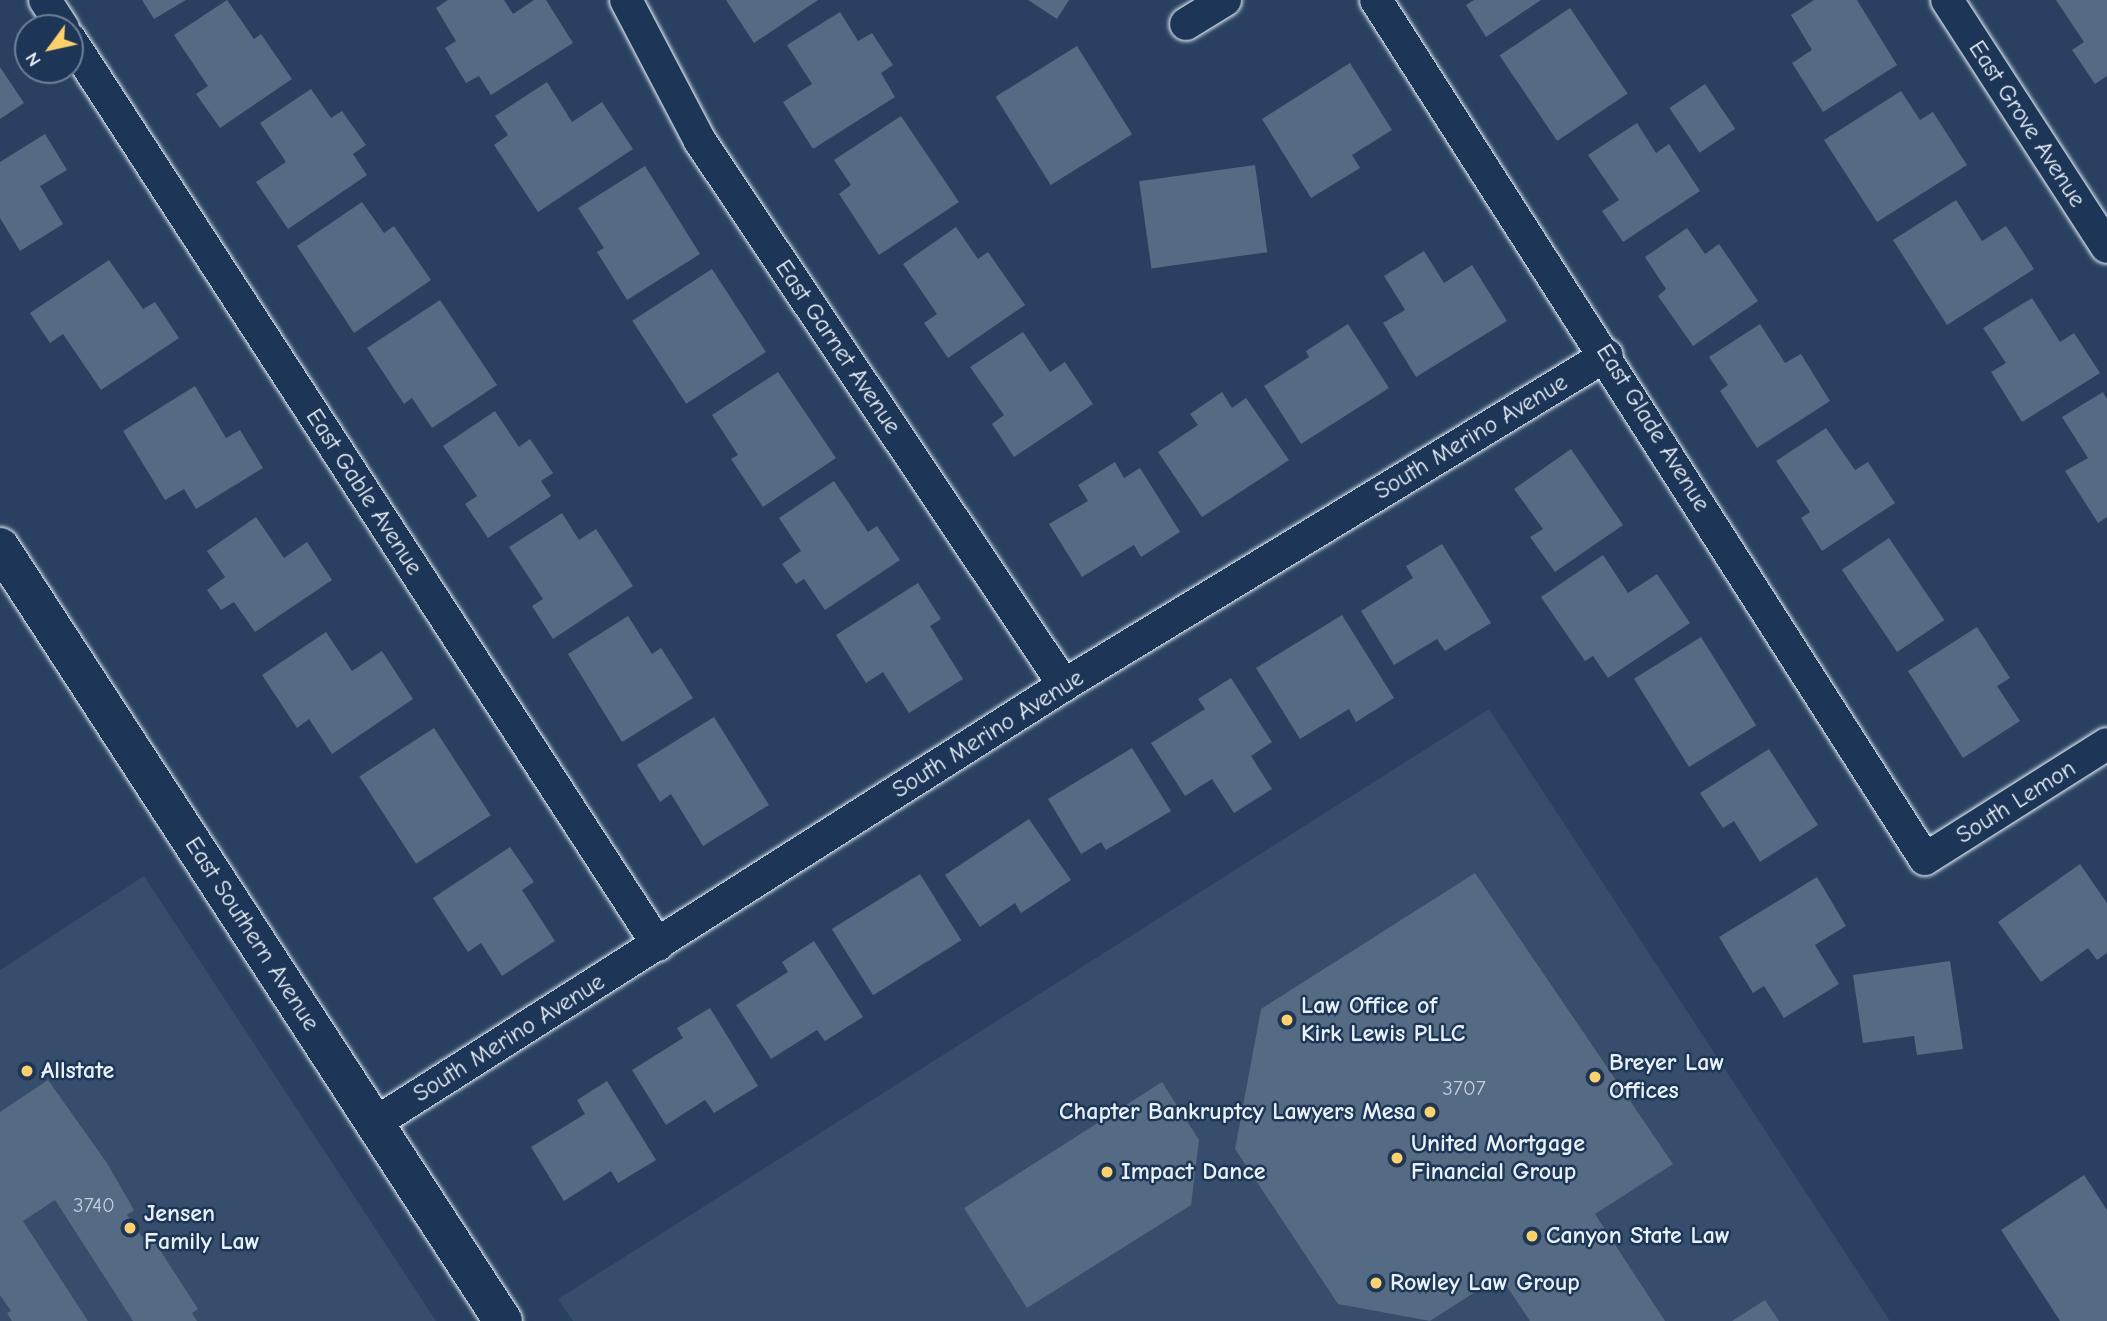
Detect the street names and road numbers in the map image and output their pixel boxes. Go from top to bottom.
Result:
street label: East Grove Avenue [1962,35,2092,213]
street label: East Garnet Avenue [769,254,907,440]
street label: East Glade Avenue [1590,339,1716,517]
street label: South Merino Avenue [1369,368,1573,506]
street label: East Gable Avenue [300,403,428,581]
street label: South Merino Avenue [887,663,1089,805]
street label: South Lemon [1951,754,2081,850]
street label: East Southern Avenue [178,832,326,1036]
street label: South Merino Avenue [408,967,610,1109]

